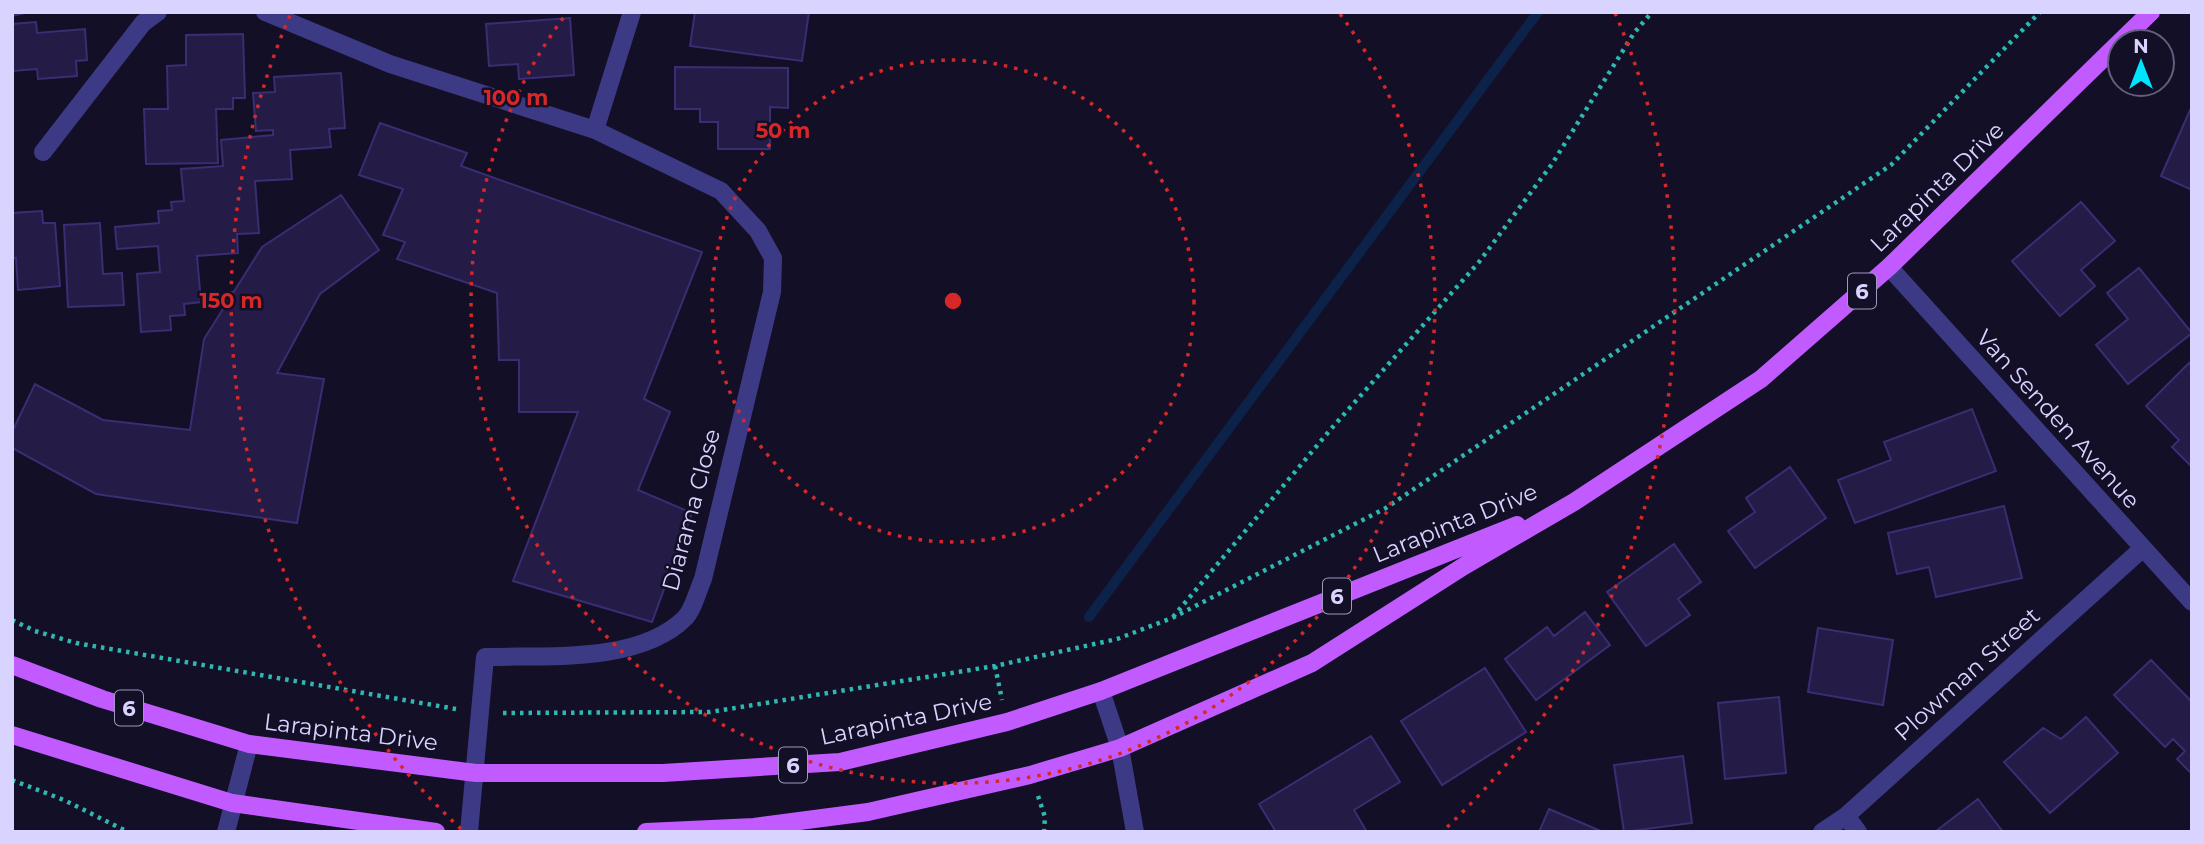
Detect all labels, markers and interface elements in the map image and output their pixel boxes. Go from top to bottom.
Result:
north arrow [2106,28,2176,98]
text: N [2133,35,2149,58]
text: 100 m [484,85,548,110]
street label: Larapinta Drive [1864,116,2010,258]
text: 50 m [756,118,810,143]
road number: 6 [1848,274,1876,308]
text: 150 m [200,288,262,313]
centre of rings [941,289,965,313]
street label: Van Senden Avenue [1970,324,2146,514]
street label: Diarama Close [656,426,726,594]
street label: Larapinta Drive [1369,477,1541,569]
road number: 6 [1323,578,1351,614]
street label: Plowman Street [1888,601,2046,747]
street label: Larapinta Drive [817,687,995,751]
road number: 6 [115,690,143,726]
street label: Larapinta Drive [262,707,440,757]
road number: 6 [779,748,807,782]

